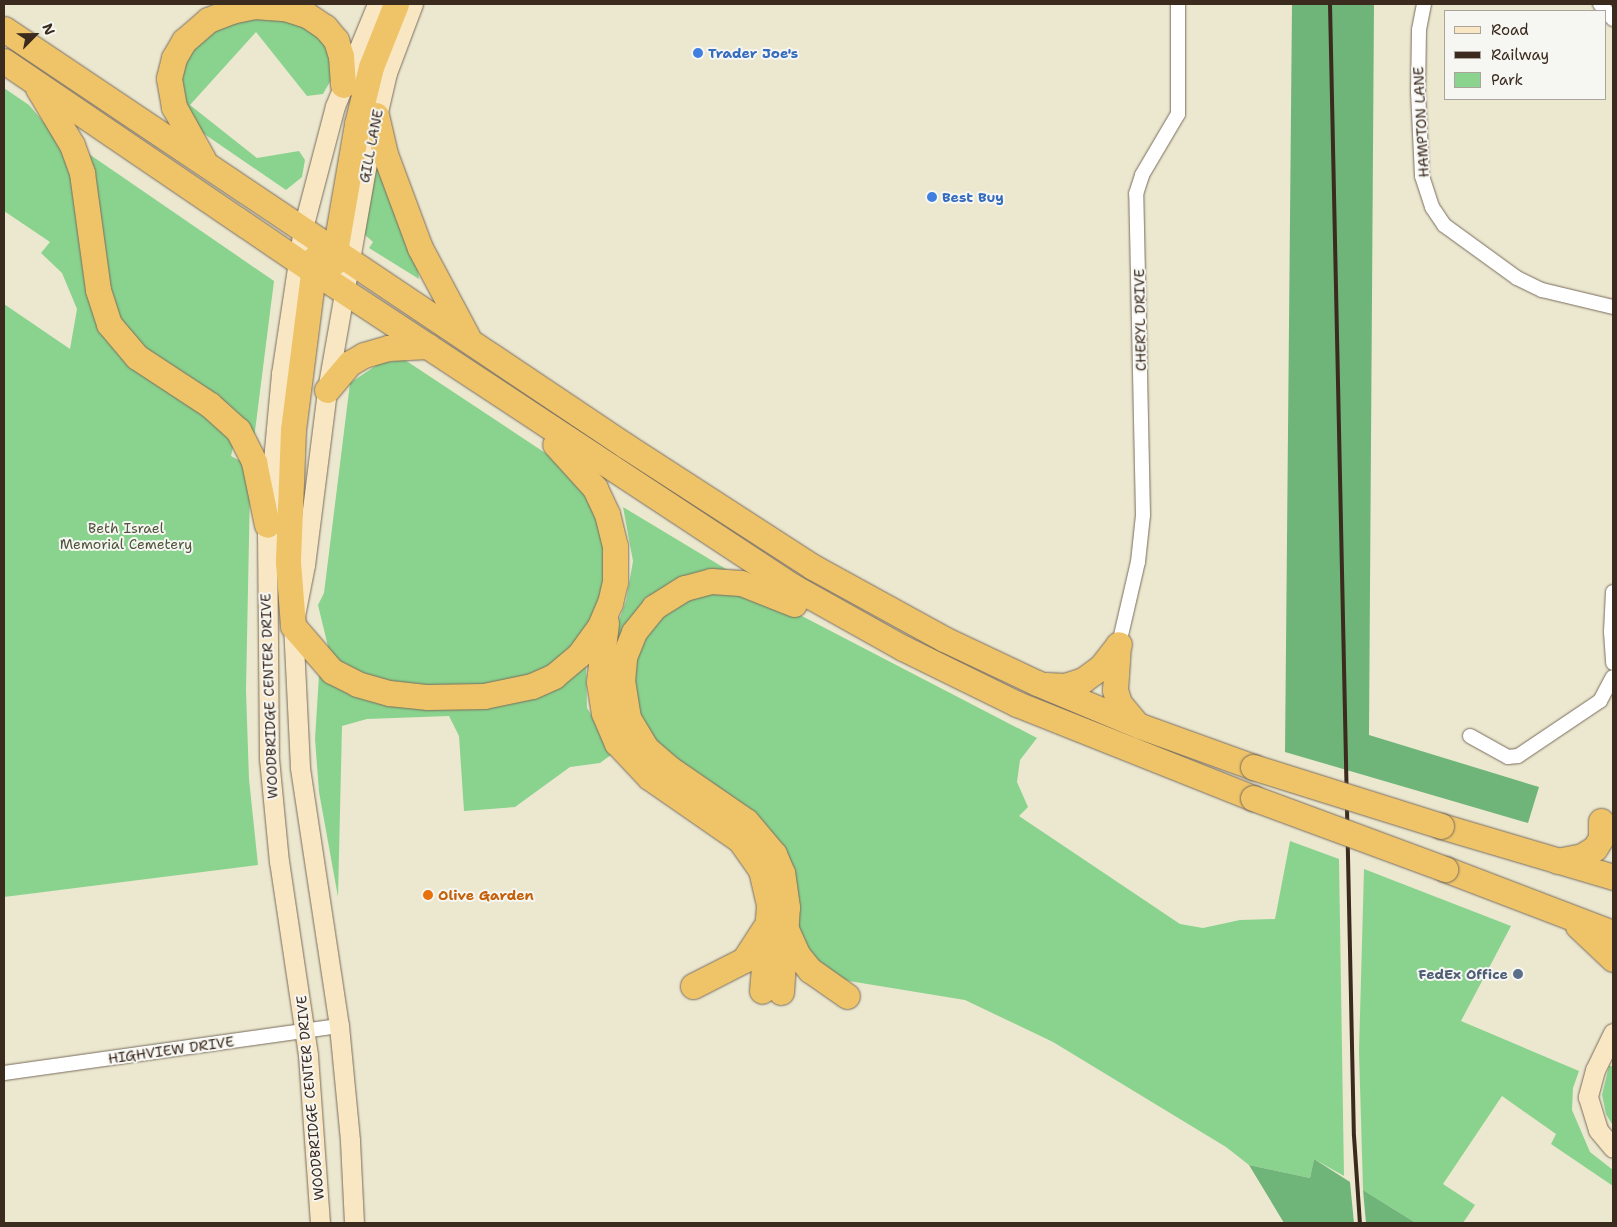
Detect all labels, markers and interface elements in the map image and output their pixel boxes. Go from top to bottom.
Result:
north arrow [10,10,60,60]
legend [1444,10,1607,100]
text: Road [1491,20,1529,40]
text: N [38,21,59,38]
place label: Trader Joe's [708,45,798,61]
text: Railway [1491,45,1549,65]
marker: Trader Joe's [692,47,704,59]
street label: HAMPTON LANE [1410,66,1432,178]
text: Park [1491,70,1523,90]
street label: GILL LANE [356,108,386,184]
place label: Best Buy [942,189,1004,205]
marker: Best Buy [926,191,938,203]
street label: CHERYL DRIVE [1131,269,1149,371]
park label: Beth Israel Memorial Cemetery [60,520,192,552]
street label: WOODBRIDGE CENTER DRIVE [257,593,281,799]
place label: Olive Garden [438,887,534,903]
marker: Olive Garden [422,889,434,901]
place label: FedEx Office [1418,966,1508,982]
marker: FedEx Office [1512,968,1524,980]
street label: WOODBRIDGE CENTER DRIVE [293,995,327,1201]
street label: HIGHVIEW DRIVE [107,1033,235,1067]

